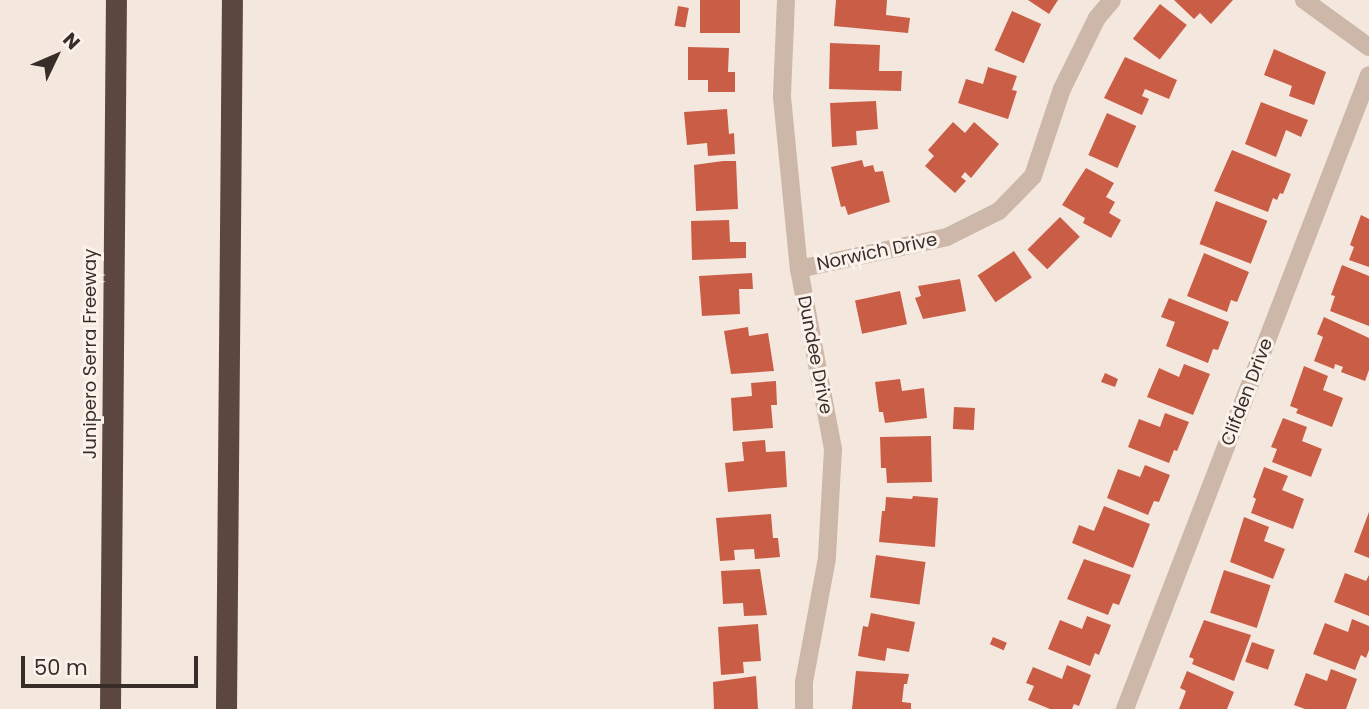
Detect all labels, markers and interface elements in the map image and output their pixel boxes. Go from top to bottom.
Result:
north arrow [21,21,91,91]
text: N [57,27,86,56]
street label: Norwich Drive [815,229,939,275]
street label: Junipero Serra Freeway [79,249,101,459]
street label: Dundee Drive [793,294,837,416]
street label: Clifden Drive [1217,335,1277,449]
scale bar [24,642,201,686]
text: 50 m [34,653,88,682]

